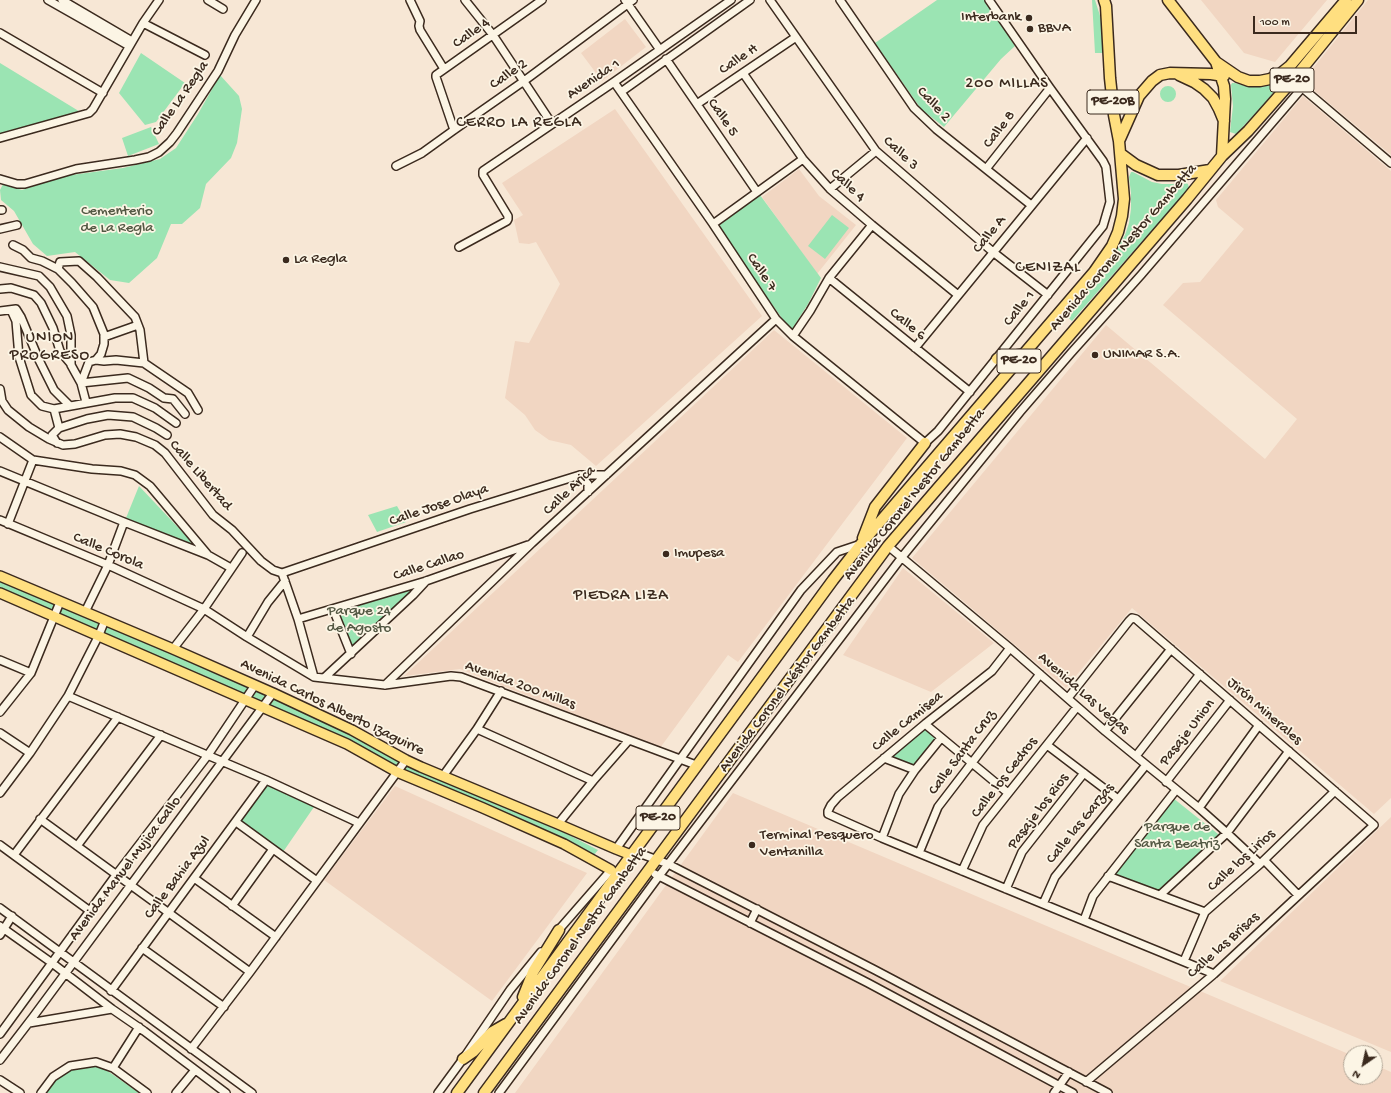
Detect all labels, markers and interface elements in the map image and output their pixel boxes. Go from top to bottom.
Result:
scale bar [1255,8,1359,34]
place label: Interbank [961,9,1021,27]
marker: Interbank [1024,13,1034,23]
street label: Calle 4 [450,15,494,53]
text: 100 m [1260,16,1290,30]
place label: BBVA [1038,20,1071,38]
marker: BBVA [1025,24,1035,34]
street label: Calle H [716,41,762,79]
street label: Calle 2 [487,56,531,94]
street label: Avenida 1 [564,56,624,104]
street label: Calle La Regla [149,58,213,140]
road number: PE-20 [1270,68,1314,92]
district label: 200 MILLAS [965,75,1049,95]
street label: Calle 2 [912,84,954,126]
road number: PE-20B [1087,90,1139,114]
street label: Calle 5 [703,96,741,140]
street label: Calle 8 [980,108,1020,152]
district label: CERRO LA REGLA [456,114,582,134]
street label: Calle 3 [878,133,922,175]
street label: Avenida Coronel Nestor Gambetta [1047,161,1201,335]
street label: Calle 4 [826,165,868,207]
park label: Cementerio de La Regla [80,203,154,238]
street label: Calle A [969,213,1011,257]
street label: Calle 7 [742,250,780,296]
place label: La Regla [294,251,347,269]
marker: La Regla [281,255,291,265]
district label: CENIZAL [1015,259,1081,279]
street label: Calle 1 [1000,288,1040,330]
street label: Calle 6 [885,305,929,345]
district label: UNION PROGRESO [10,329,90,367]
place label: UNIMAR S.A. [1103,346,1181,364]
road number: PE-20 [997,349,1041,373]
marker: UNIMAR S.A. [1090,350,1100,360]
street label: Avenida Coronel Nestor Gambetta [840,406,990,584]
street label: Calle Libertad [165,437,235,515]
street label: Calle Arica [540,462,600,520]
street label: Calle Jose Olaya [387,481,491,531]
street label: Calle Corola [70,529,146,575]
place label: Imupesa [674,545,724,563]
street label: Calle Callao [391,546,467,586]
marker: Imupesa [661,549,671,559]
district label: PIEDRA LIZA [573,587,669,607]
street label: Avenida Coronel Néstor Gambetta [716,594,860,776]
park label: Parque 24 de Agosto [327,603,391,638]
street label: Avenida Las Vegas [1033,649,1133,739]
street label: Avenida Carlos Alberto Izaguirre [237,656,427,760]
street label: Avenida 200 Millas [462,658,578,714]
street label: Jirón Minerales [1223,674,1305,750]
street label: Calle Camisea [869,688,947,756]
street label: Pasaje Union [1156,696,1220,770]
street label: Calle Santa Cruz [925,707,1001,799]
street label: Calle los Cedros [968,734,1042,822]
street label: Pasaje los Rios [1005,770,1073,854]
street label: Calle las Garzas [1043,780,1119,868]
street label: Avenida Manuel Mujica Gallo [66,793,186,945]
road number: PE-20 [636,806,680,830]
park label: Parque de Santa Beatriz [1134,819,1220,854]
street label: Calle los Lirios [1204,826,1280,896]
place label: Terminal Pesquero Ventanilla [760,827,873,862]
street label: Calle Bahia Azul [141,833,215,923]
marker: Terminal Pesquero Ventanilla [747,840,757,850]
street label: Avenida Coronel Nestor Gambetta [510,844,652,1028]
street label: Calle las Brisas [1184,909,1264,983]
north arrow [1343,1045,1383,1085]
text: N [1351,1067,1363,1081]

